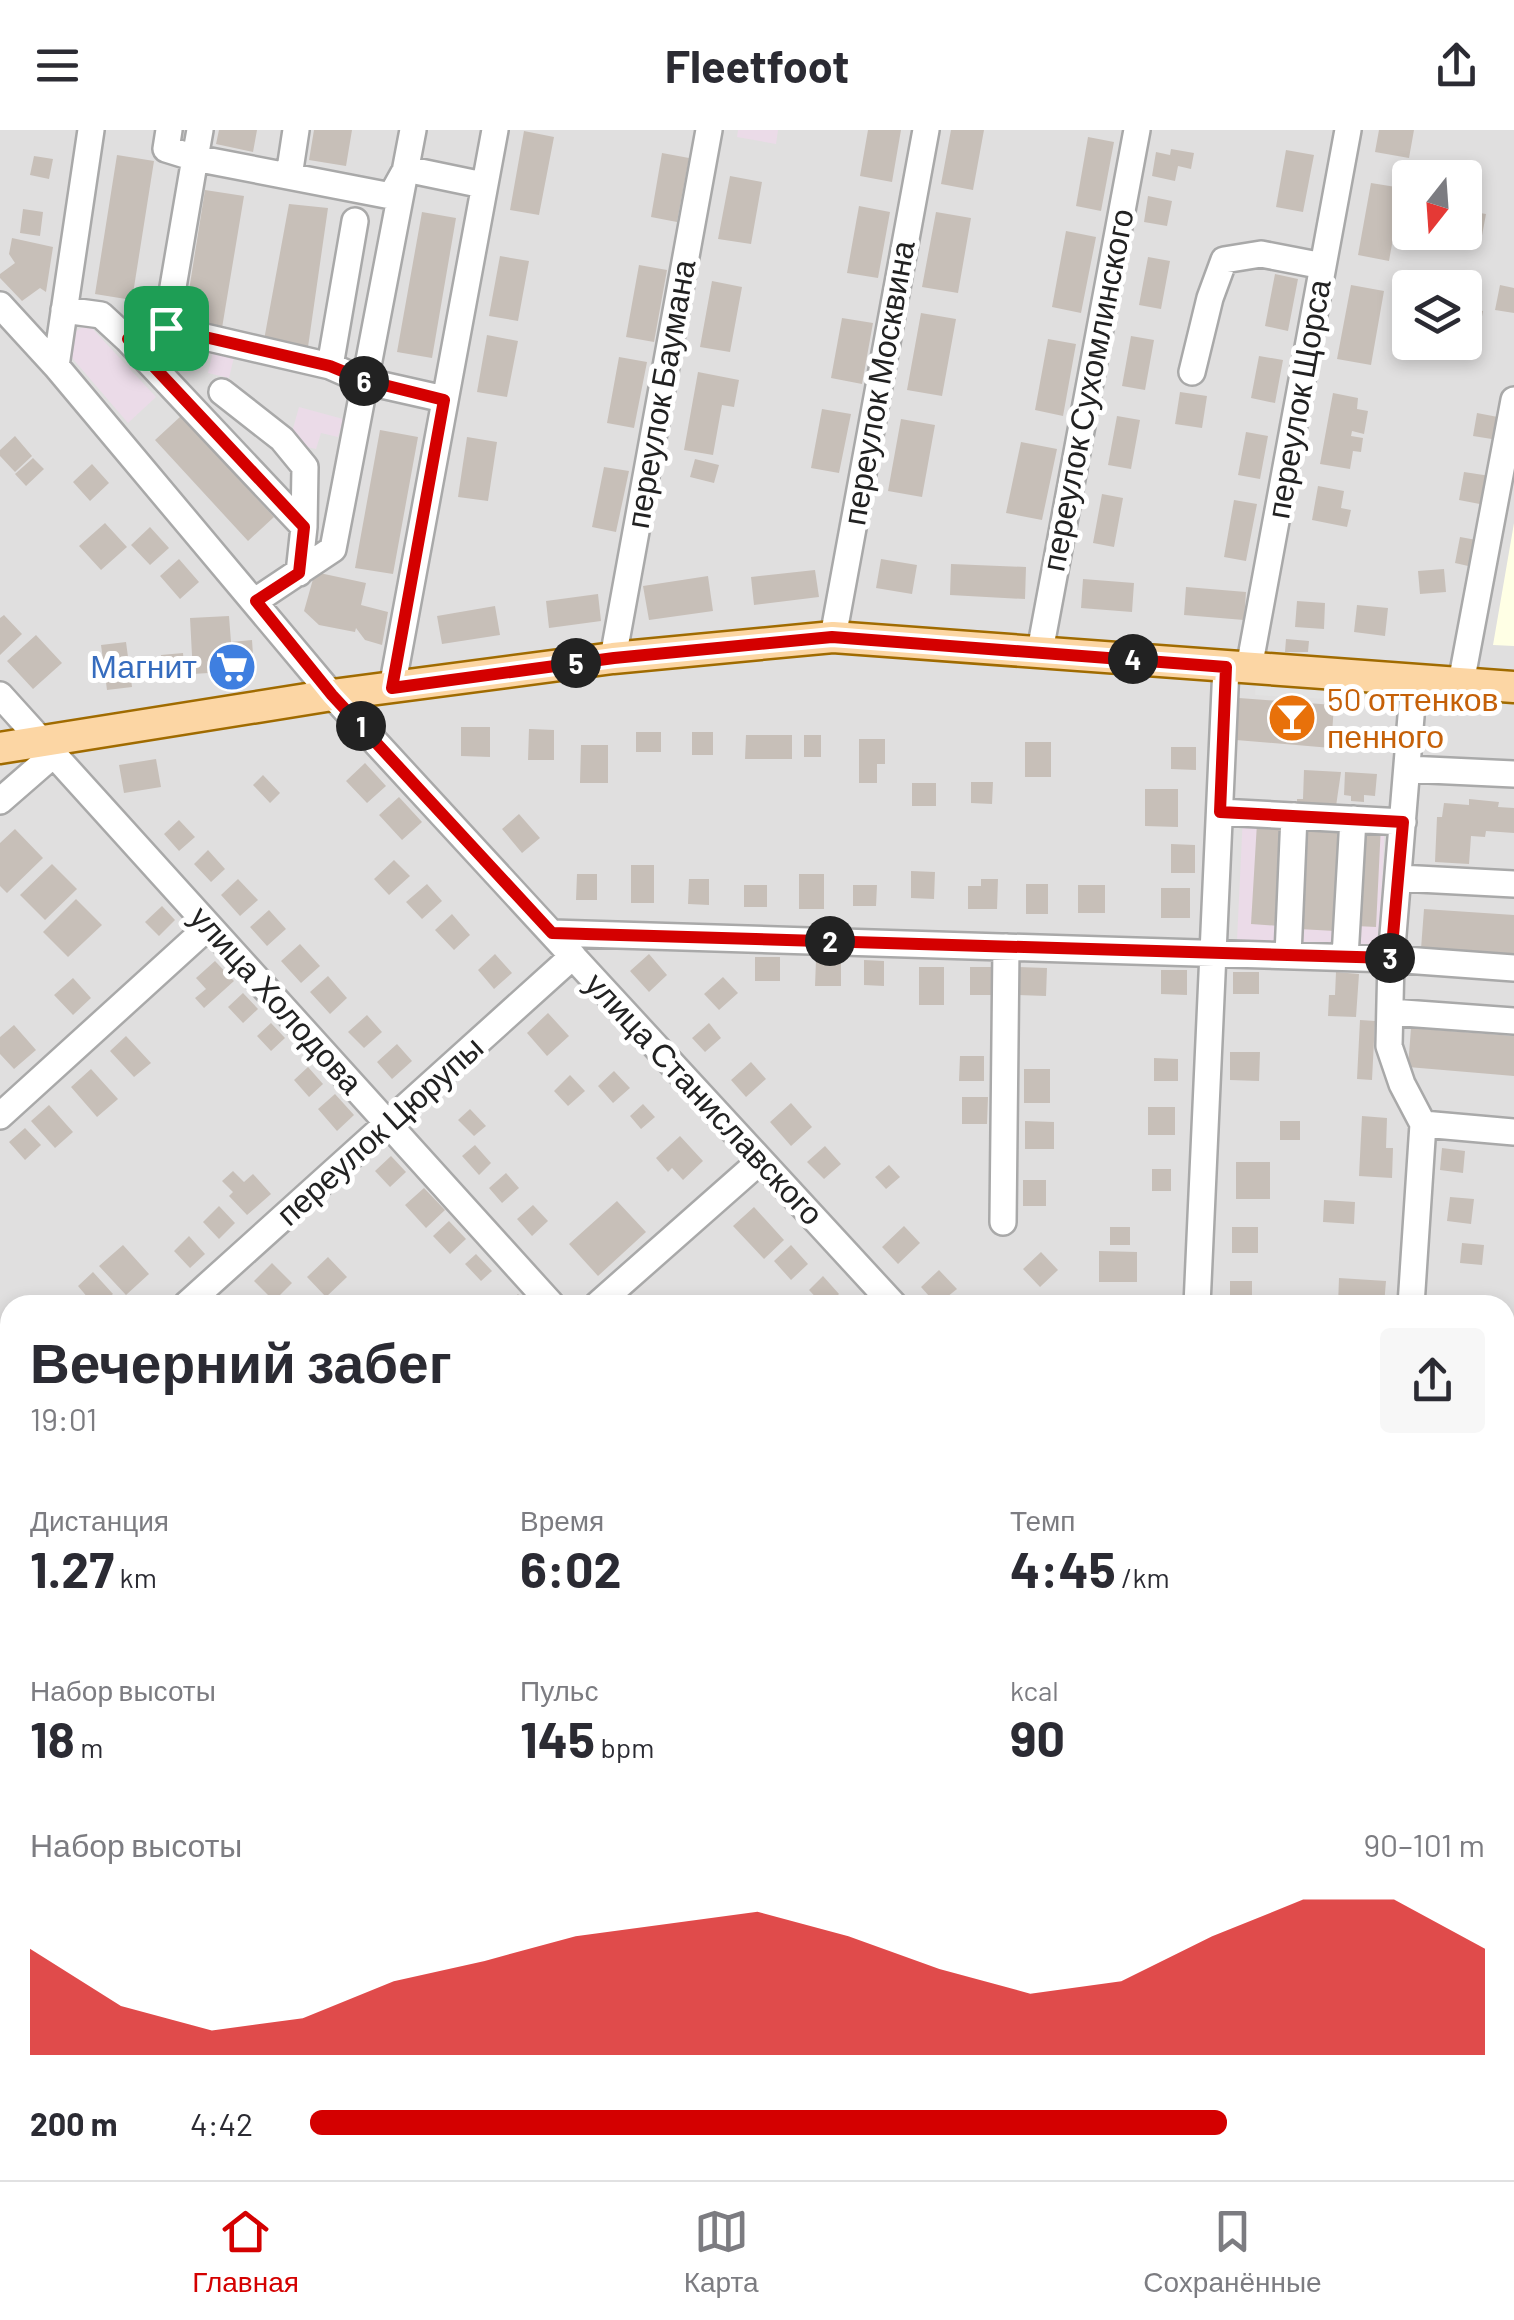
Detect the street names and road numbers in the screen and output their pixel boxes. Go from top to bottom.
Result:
street label: переулок Сухомлинского [1032,205,1141,574]
street label: переулок Москвина [833,237,922,528]
street label: переулок Баумана [617,256,702,531]
street label: переулок Щорса [1257,276,1338,521]
street label: улица Холодова [183,897,372,1101]
street label: улица Станиславского [578,964,832,1232]
street label: переулок Цюрупы [268,1027,490,1233]

